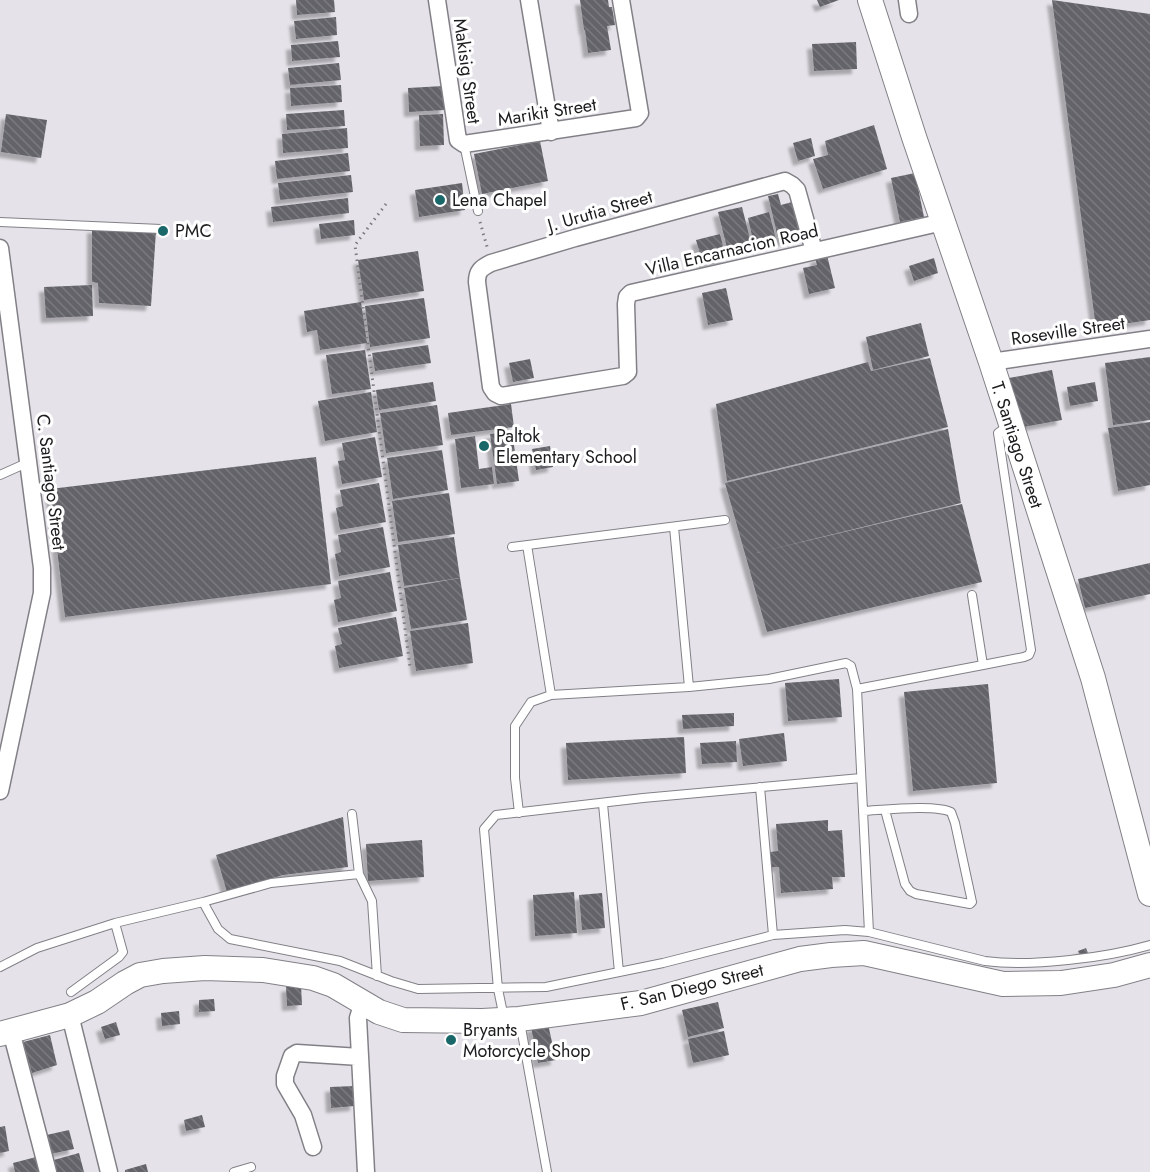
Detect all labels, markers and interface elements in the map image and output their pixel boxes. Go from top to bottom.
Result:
street label: Makisig Street [447,17,487,126]
street label: Marikit Street [496,91,599,133]
street label: J. Urutia Street [543,183,656,239]
place label: Lena Chapel [452,187,547,213]
marker: Lena Chapel [433,193,447,207]
street label: Villa Encarnacion Road [643,217,821,283]
place label: PMC [175,218,212,244]
marker: PMC [156,224,170,238]
street label: Roseville Street [1009,310,1127,352]
street label: T. Santiago Street [984,378,1050,512]
street label: C. Santiago Street [30,412,72,552]
place label: Paltok Elementary School [496,423,637,470]
marker: Paltok Elementary School [477,439,491,453]
street label: F. San Diego Street [618,956,767,1017]
place label: Bryants Motorcycle Shop [463,1017,591,1064]
marker: Bryants Motorcycle Shop [444,1033,458,1047]

